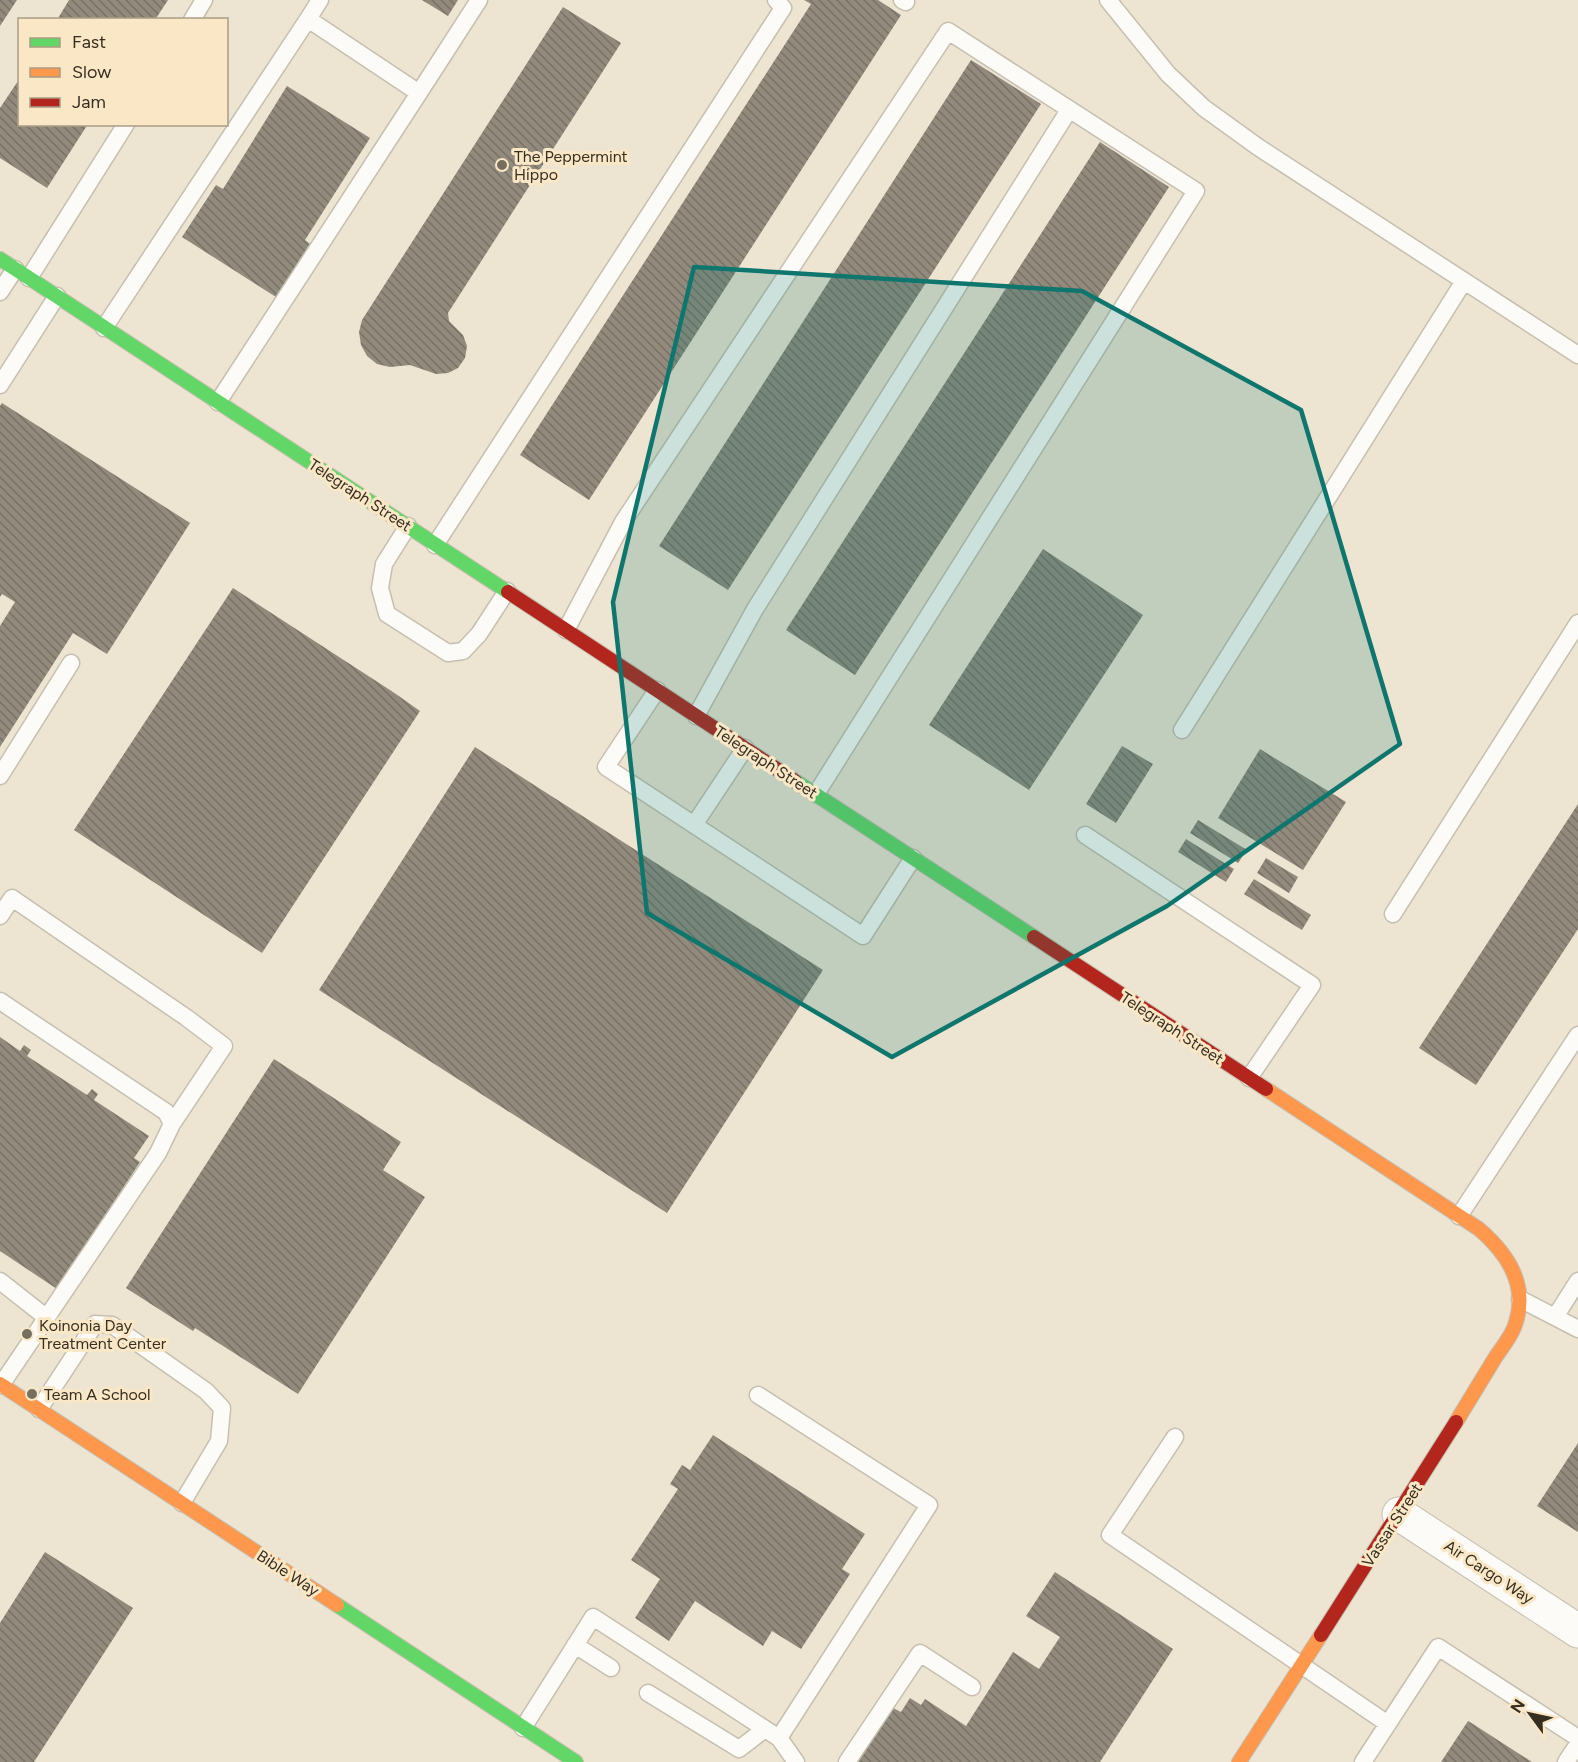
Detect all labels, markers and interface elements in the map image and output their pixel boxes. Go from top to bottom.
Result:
legend [18,18,228,126]
text: Fast [72,31,106,53]
text: Slow [72,61,111,83]
text: Jam [72,91,106,113]
place label: The Peppermint Hippo [514,147,628,184]
marker: The Peppermint Hippo [495,158,509,172]
street label: Telegraph Street [305,455,415,535]
street label: Telegraph Street [711,722,821,802]
street label: Telegraph Street [1117,988,1227,1068]
place label: Koinonia Day Treatment Center [39,1316,167,1353]
marker: Koinonia Day Treatment Center [20,1327,34,1341]
place label: Team A School [44,1385,151,1404]
marker: Team A School [25,1387,39,1401]
street label: Vassar Street [1358,1480,1426,1570]
street label: Air Cargo Way [1441,1536,1538,1608]
street label: Bible Way [253,1546,323,1600]
north arrow [1500,1684,1560,1744]
text: N [1507,1696,1529,1716]

